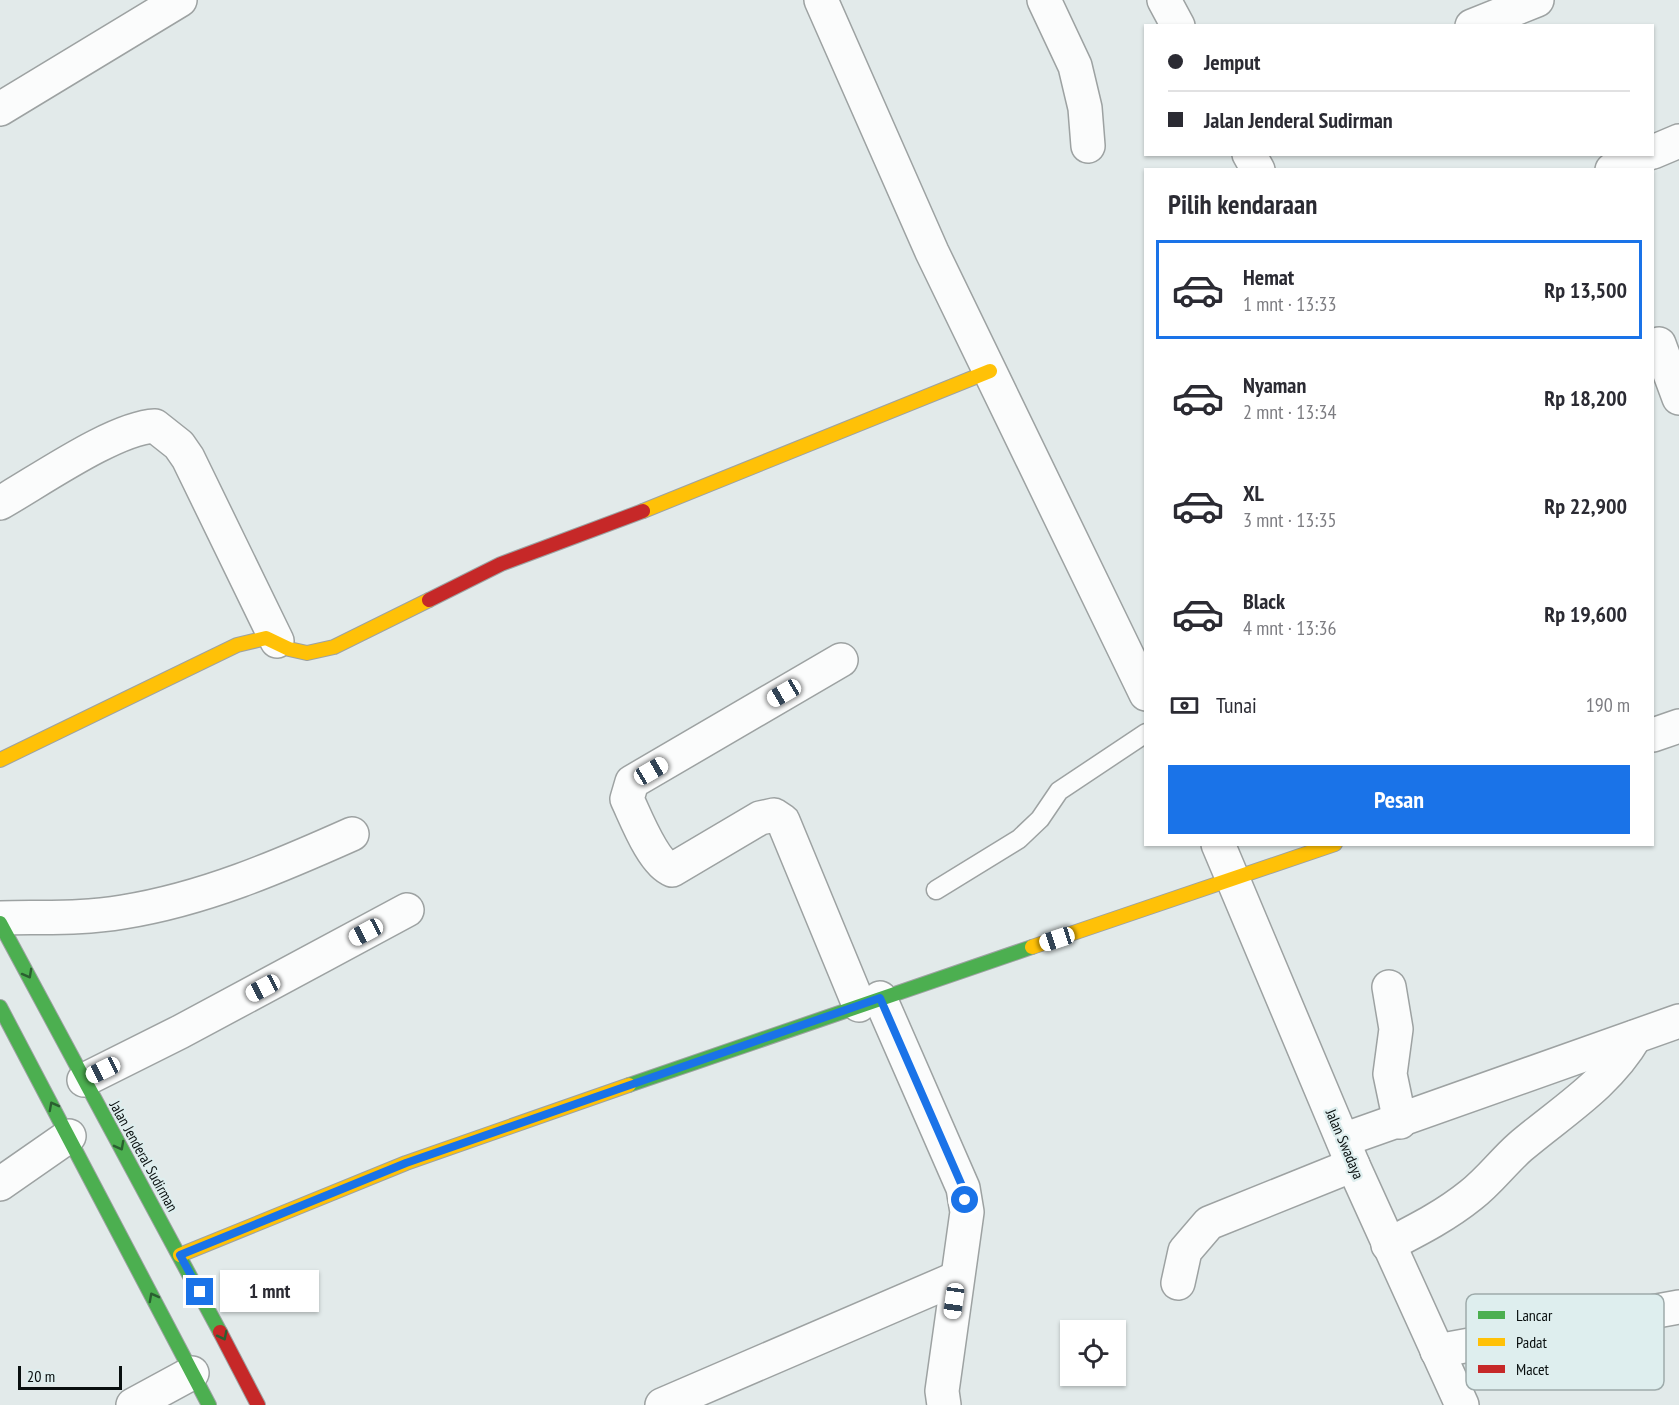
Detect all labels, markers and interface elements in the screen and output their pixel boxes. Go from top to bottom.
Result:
text: Jemput [1204,48,1260,76]
text: Jalan Jenderal Sudirman [1204,106,1393,134]
text: Pilih kendaraan [1168,187,1317,221]
icon: car [1171,263,1225,317]
text: Hemat [1243,263,1294,291]
text: Rp 13,500 [1544,276,1627,304]
text: 1 mnt · 13:33 [1243,291,1336,317]
icon: car [1171,371,1225,425]
text: Nyaman [1243,371,1306,399]
text: Rp 18,200 [1544,384,1627,412]
text: 2 mnt · 13:34 [1243,399,1336,425]
icon: car [1171,479,1225,533]
text: XL [1243,479,1264,507]
text: Rp 22,900 [1544,492,1627,520]
text: 3 mnt · 13:35 [1243,507,1336,533]
icon: car [1171,587,1225,641]
text: Black [1243,587,1285,615]
text: Rp 19,600 [1544,600,1627,628]
text: 4 mnt · 13:36 [1243,615,1336,641]
car [764,676,804,710]
icon: cash [1168,689,1201,722]
text: Tunai [1216,691,1257,719]
text: 190 m [1586,692,1630,718]
car [631,754,671,788]
button: Pesan [1168,765,1630,834]
car [346,916,386,948]
car [1037,925,1077,953]
one-way arrow [21,968,32,979]
car [243,972,283,1004]
car [83,1054,123,1086]
street label: Jalan Jenderal Sudirman [105,1096,182,1215]
one-way arrow [49,1102,60,1112]
street label: Jalan Swadaya [1321,1105,1368,1182]
one-way arrow [113,1140,124,1151]
route start [951,1186,978,1213]
callout: 1 mnt [221,1271,320,1313]
route end [186,1278,213,1305]
text: 1 mnt [249,1278,290,1304]
car [943,1282,965,1320]
one-way arrow [149,1293,160,1304]
legend [1466,1294,1664,1390]
text: Lancar [1516,1305,1553,1325]
map controls [1060,1320,1126,1386]
button: locate [1060,1320,1126,1386]
one-way arrow [215,1330,227,1341]
text: Padat [1516,1332,1548,1352]
text: Macet [1516,1359,1550,1379]
scale bar [18,1363,122,1390]
text: 20 m [27,1366,55,1386]

